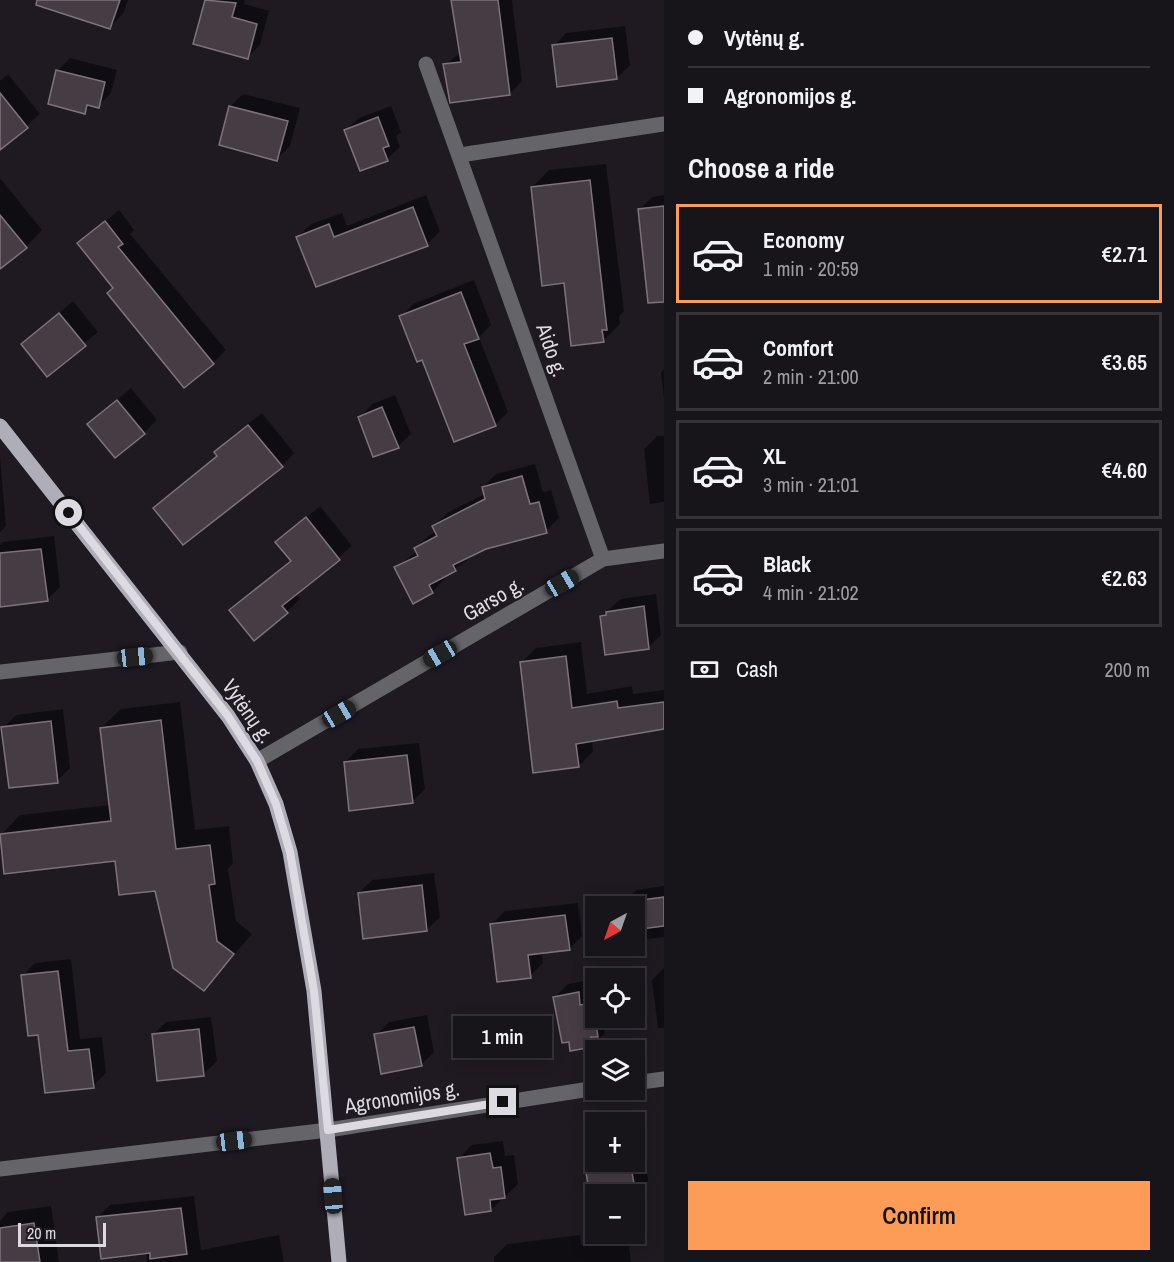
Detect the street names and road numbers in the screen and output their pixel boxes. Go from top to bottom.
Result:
street label: Aido g. [529,319,575,381]
street label: Garso g. [457,570,529,628]
street label: Vytėnų g. [215,673,281,749]
street label: Agronomijos g. [342,1074,461,1121]

